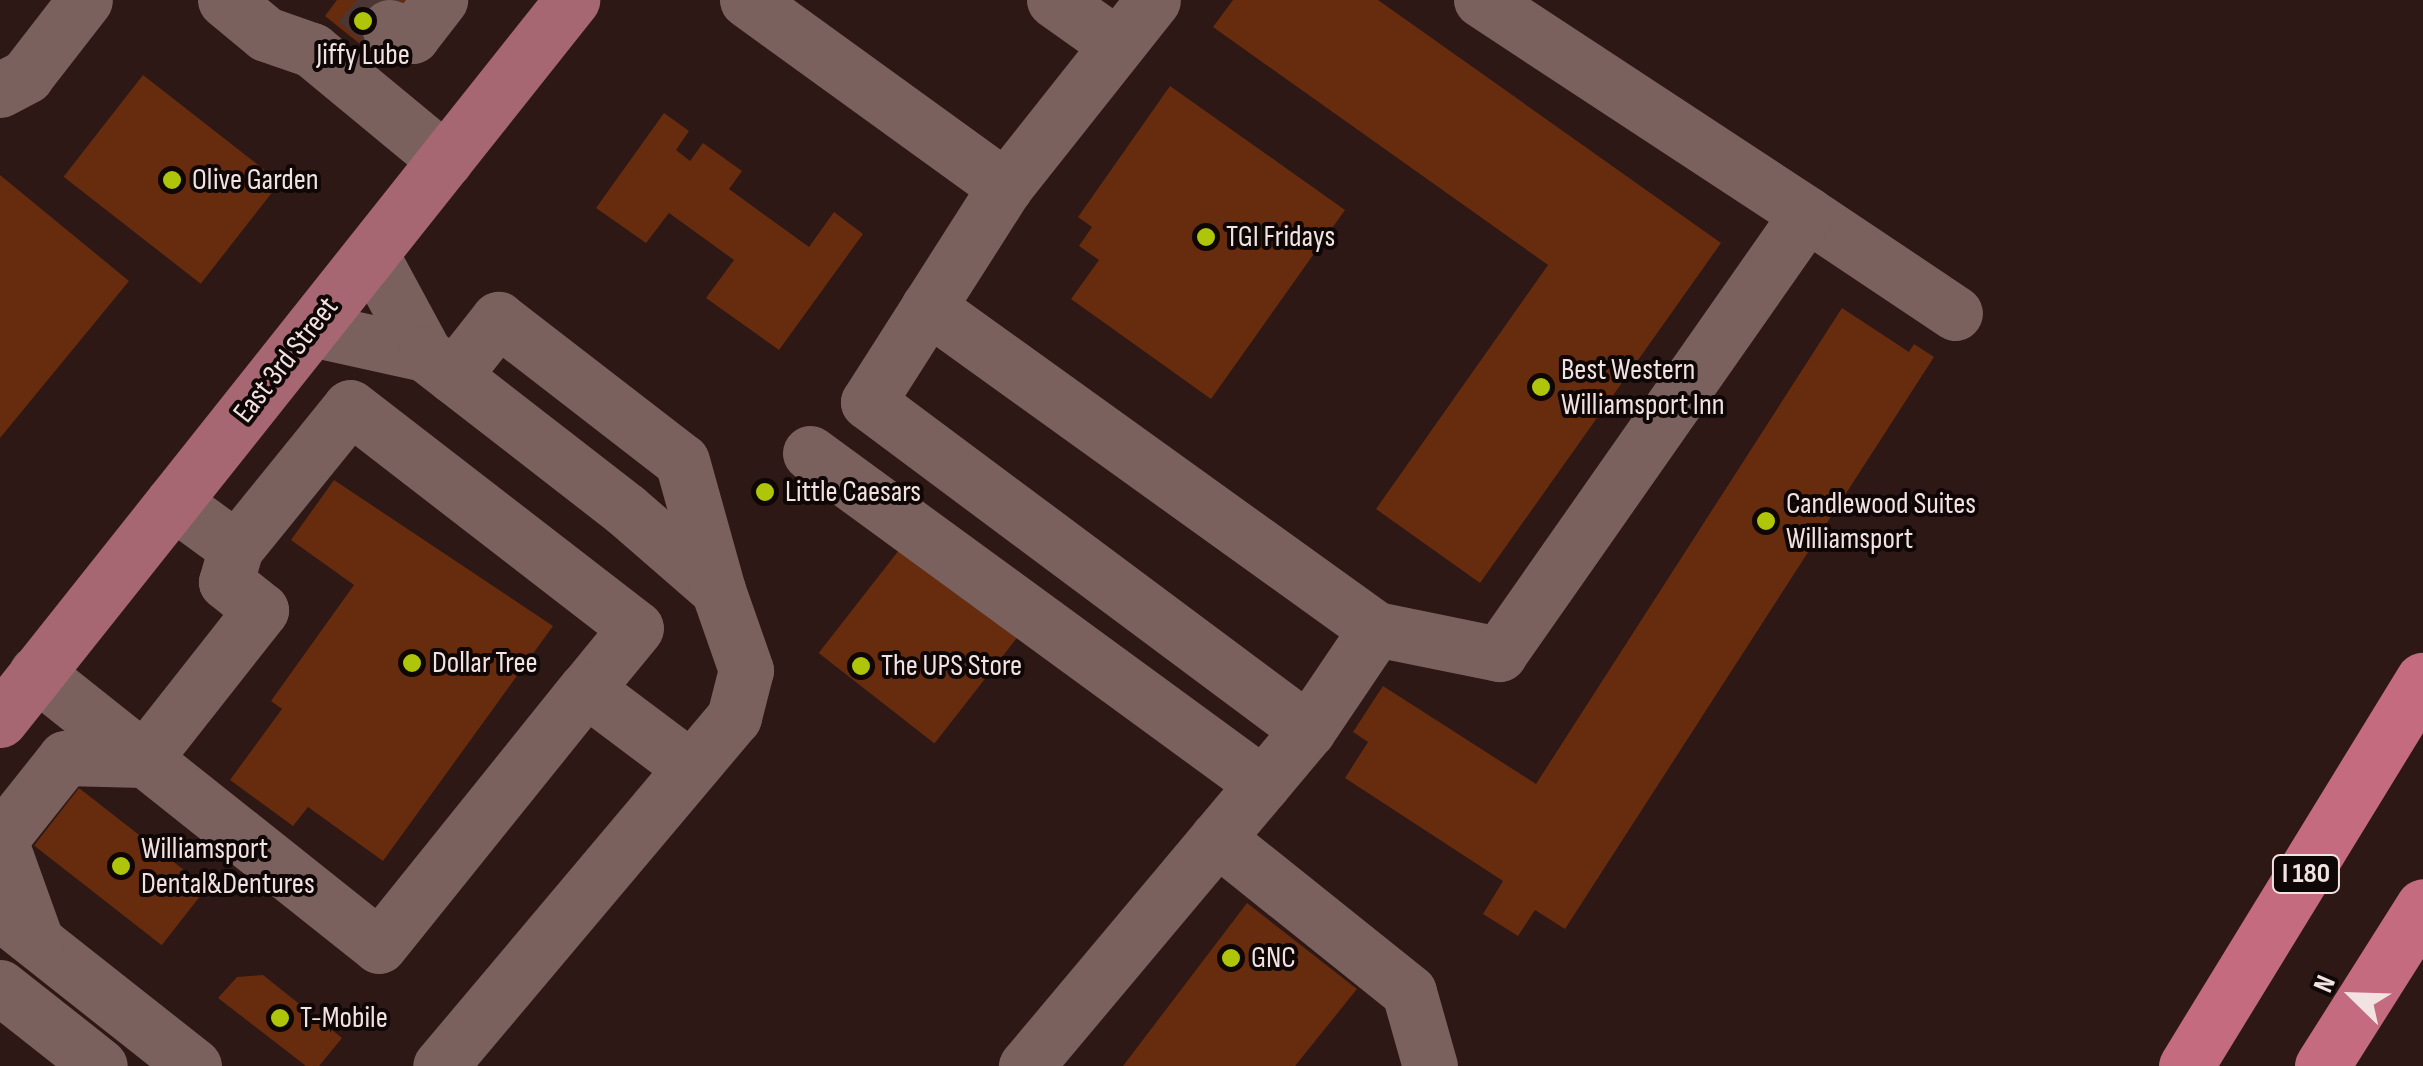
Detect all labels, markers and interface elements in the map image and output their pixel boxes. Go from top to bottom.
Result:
marker: Jiffy Lube [352,10,374,32]
place label: Jiffy Lube [316,37,410,73]
place label: Olive Garden [192,162,319,198]
marker: Olive Garden [161,169,183,191]
place label: TGI Fridays [1226,219,1335,255]
marker: TGI Fridays [1195,226,1217,248]
street label: East 3rd Street [226,290,346,430]
place label: Best Western Williamsport Inn [1561,352,1725,422]
marker: Best Western Williamsport Inn [1530,376,1552,398]
place label: Little Caesars [785,474,921,510]
marker: Little Caesars [754,481,776,503]
place label: Candlewood Suites Williamsport [1786,486,1976,556]
marker: Candlewood Suites Williamsport [1755,510,1777,532]
place label: Dollar Tree [432,645,538,681]
place label: The UPS Store [881,648,1022,684]
marker: Dollar Tree [401,652,423,674]
marker: The UPS Store [850,655,872,677]
place label: Williamsport Dental&Dentures [141,831,315,902]
road number: I 180 [2271,851,2341,897]
marker: Williamsport Dental&Dentures [110,855,132,877]
place label: GNC [1251,940,1296,976]
north arrow [2303,946,2403,1046]
marker: GNC [1220,947,1242,969]
text: N [2307,971,2343,997]
place label: T-Mobile [300,1000,388,1036]
marker: T-Mobile [269,1007,291,1029]

